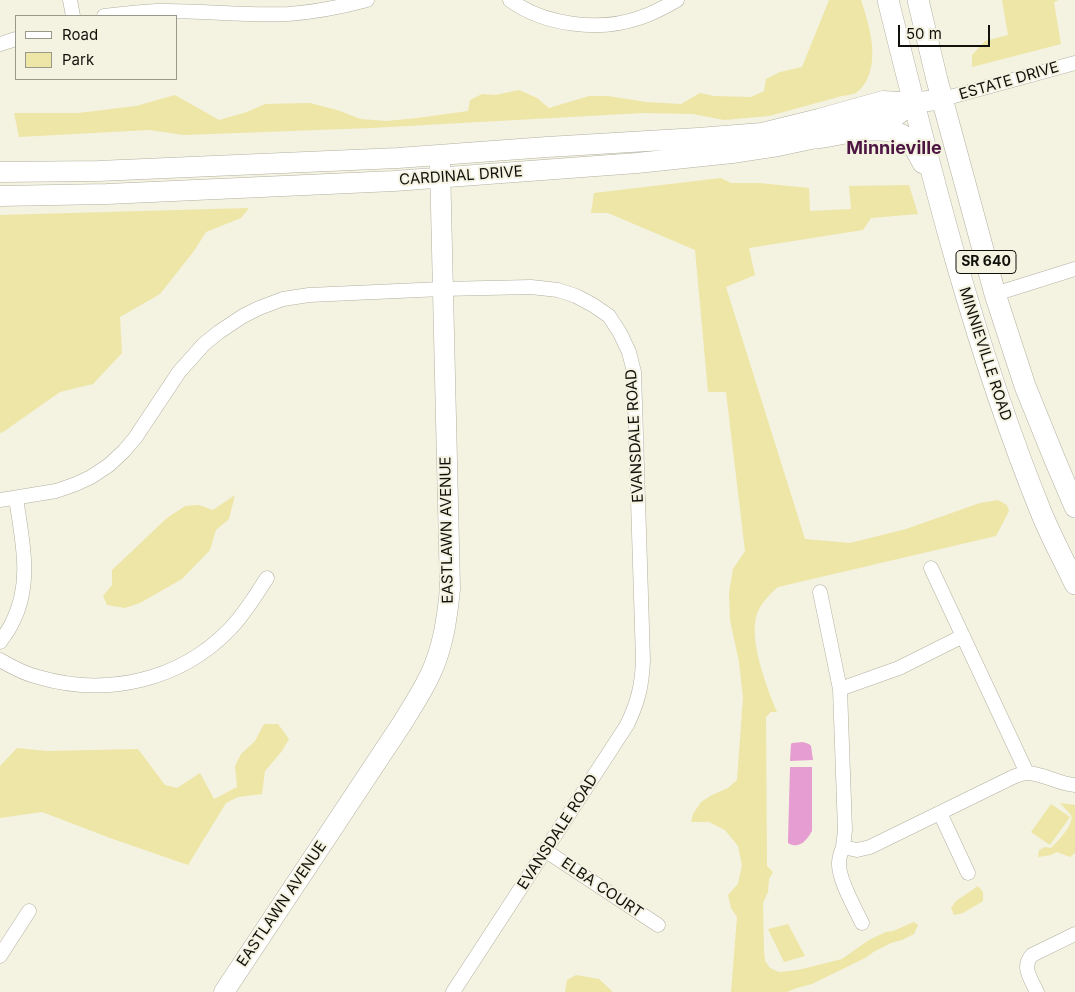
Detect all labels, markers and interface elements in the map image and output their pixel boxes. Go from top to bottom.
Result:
legend [15,15,178,80]
scale bar [900,15,992,47]
text: 50 m [906,24,942,43]
text: Road [62,25,98,44]
text: Park [62,50,94,69]
street label: ESTATE DRIVE [957,58,1061,104]
district label: Minnieville [846,138,942,160]
street label: CARDINAL DRIVE [399,163,523,189]
road number: SR 640 [956,250,1016,274]
street label: MINNIEVILLE ROAD [955,285,1015,423]
street label: EVANSDALE ROAD [623,369,647,503]
street label: EASTLAWN AVENUE [437,456,457,604]
street label: EVANSDALE ROAD [514,771,602,893]
street label: EASTLAWN AVENUE [233,838,331,970]
street label: ELBA COURT [558,854,646,922]

